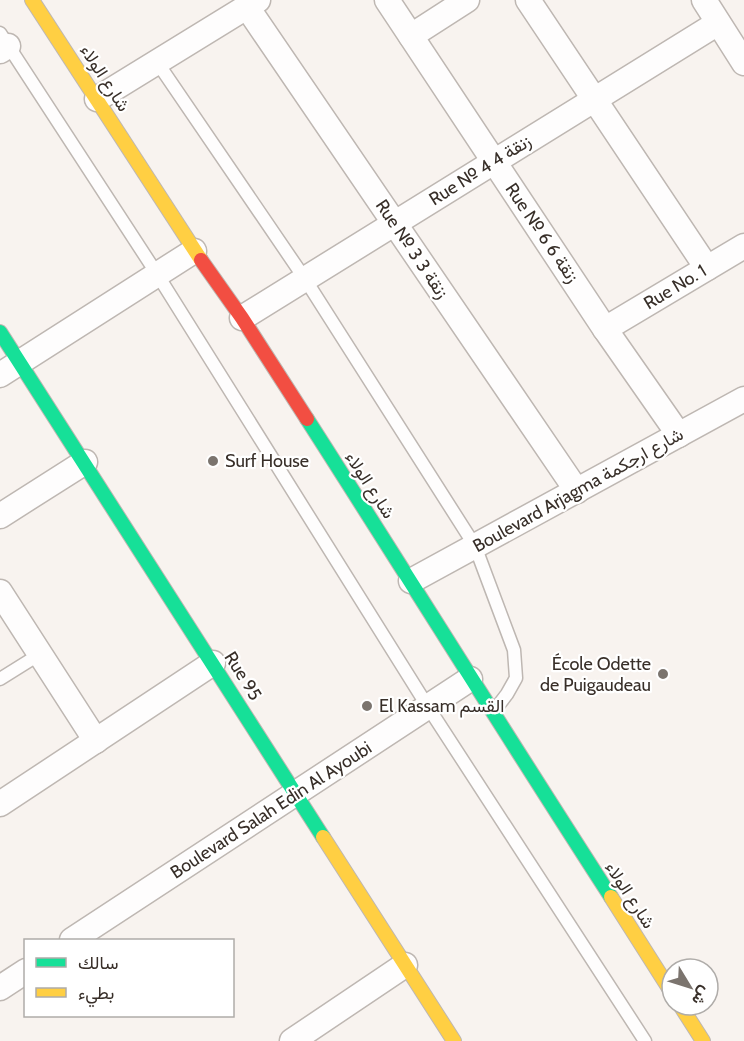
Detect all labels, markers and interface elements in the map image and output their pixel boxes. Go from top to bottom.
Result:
street label: شارع الولاء [74,40,135,116]
street label: Rue № 4 زنقة 4 [425,130,535,210]
street label: Rue № 6 زنقة 6 [500,179,584,287]
street label: Rue № 3 زنقة 3 [371,195,453,303]
street label: Rue No. 1 [640,260,710,314]
street label: Boulevard Arjagma شارع ارجكمة [469,423,687,558]
street label: شارع الولاء [339,447,400,523]
place label: Surf House [225,450,309,472]
marker: Surf House [206,454,220,468]
street label: Rue 95 [220,648,266,704]
place label: École Odette de Puigaudeau [540,653,651,696]
marker: École Odette de Puigaudeau [656,667,670,681]
place label: El Kassam القسم [379,695,504,718]
marker: El Kassam القسم [360,699,374,713]
street label: Boulevard Salah Edin Al Ayoubi [166,737,376,883]
street label: شارع الولاء [599,857,660,933]
legend [24,939,234,1017]
text: سالك [78,952,118,974]
north arrow [660,957,720,1017]
text: بطيء [78,982,114,1008]
text: ش [688,982,715,1009]

